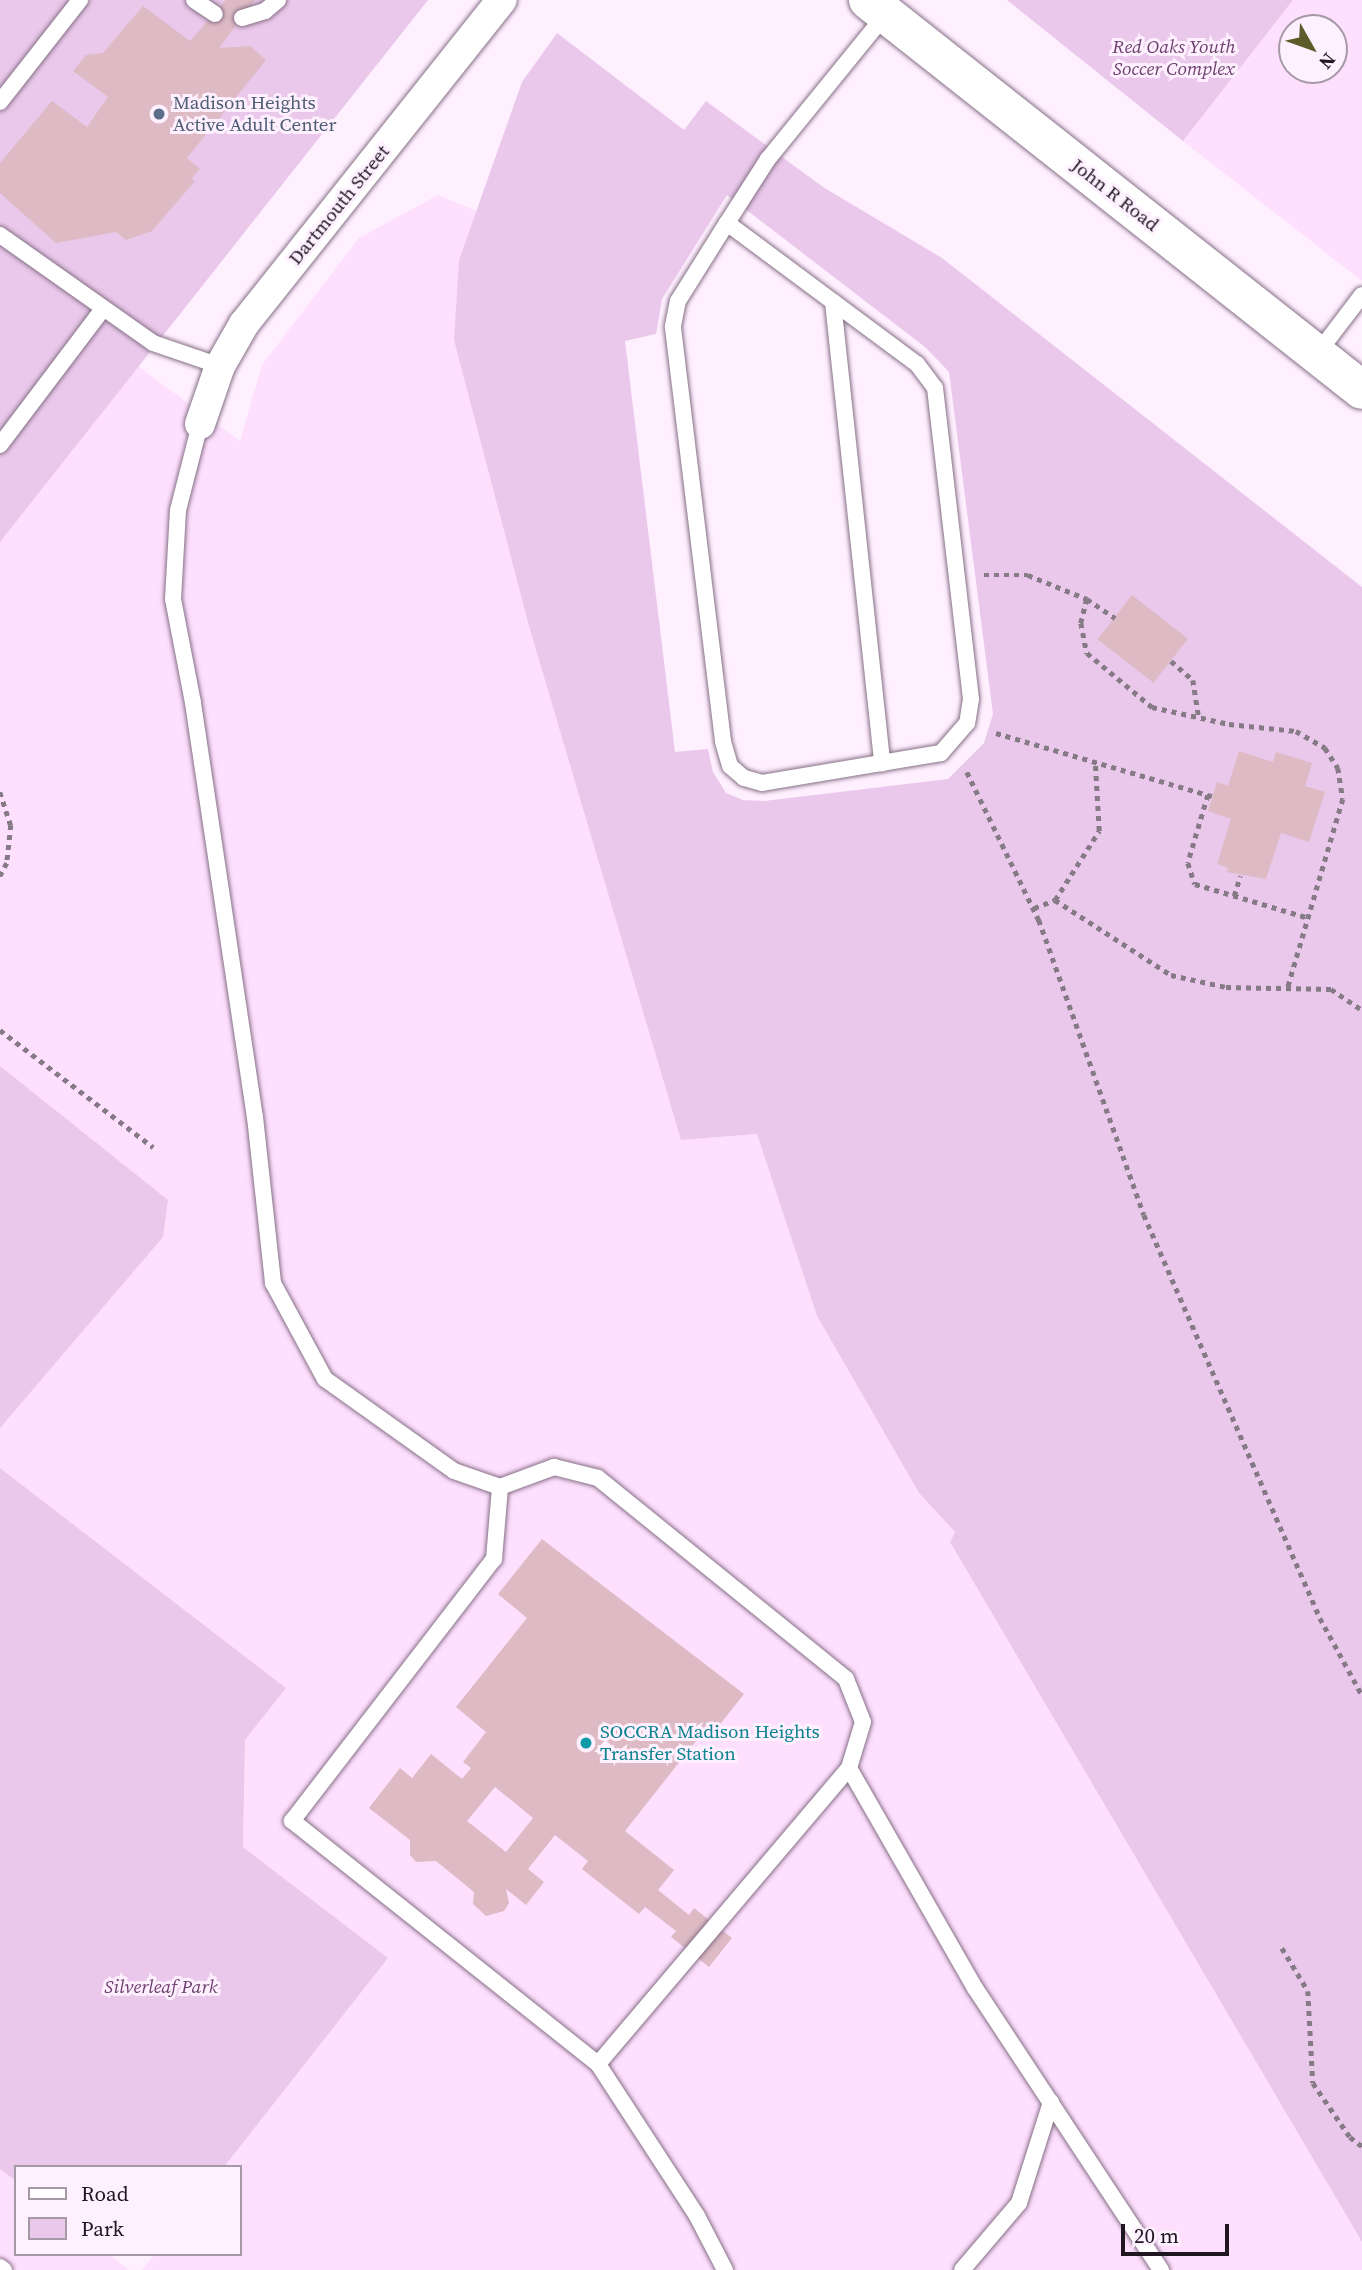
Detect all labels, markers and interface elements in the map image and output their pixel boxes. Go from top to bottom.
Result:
north arrow [1278,14,1348,84]
park label: Red Oaks Youth Soccer Complex [1112,36,1236,80]
text: N [1313,48,1342,75]
place label: Madison Heights Active Adult Center [173,92,337,136]
marker: Madison Heights Active Adult Center [151,106,167,122]
street label: Dartmouth Street [284,141,394,269]
street label: John R Road [1067,154,1163,236]
place label: SOCCRA Madison Heights Transfer Station [600,1721,820,1765]
marker: SOCCRA Madison Heights Transfer Station [578,1735,594,1751]
park label: Silverleaf Park [104,1976,218,1998]
legend [14,2165,242,2256]
text: Road [81,2179,129,2208]
scale bar [1124,2210,1232,2254]
text: Park [81,2214,124,2243]
text: 20 m [1134,2221,1179,2250]

